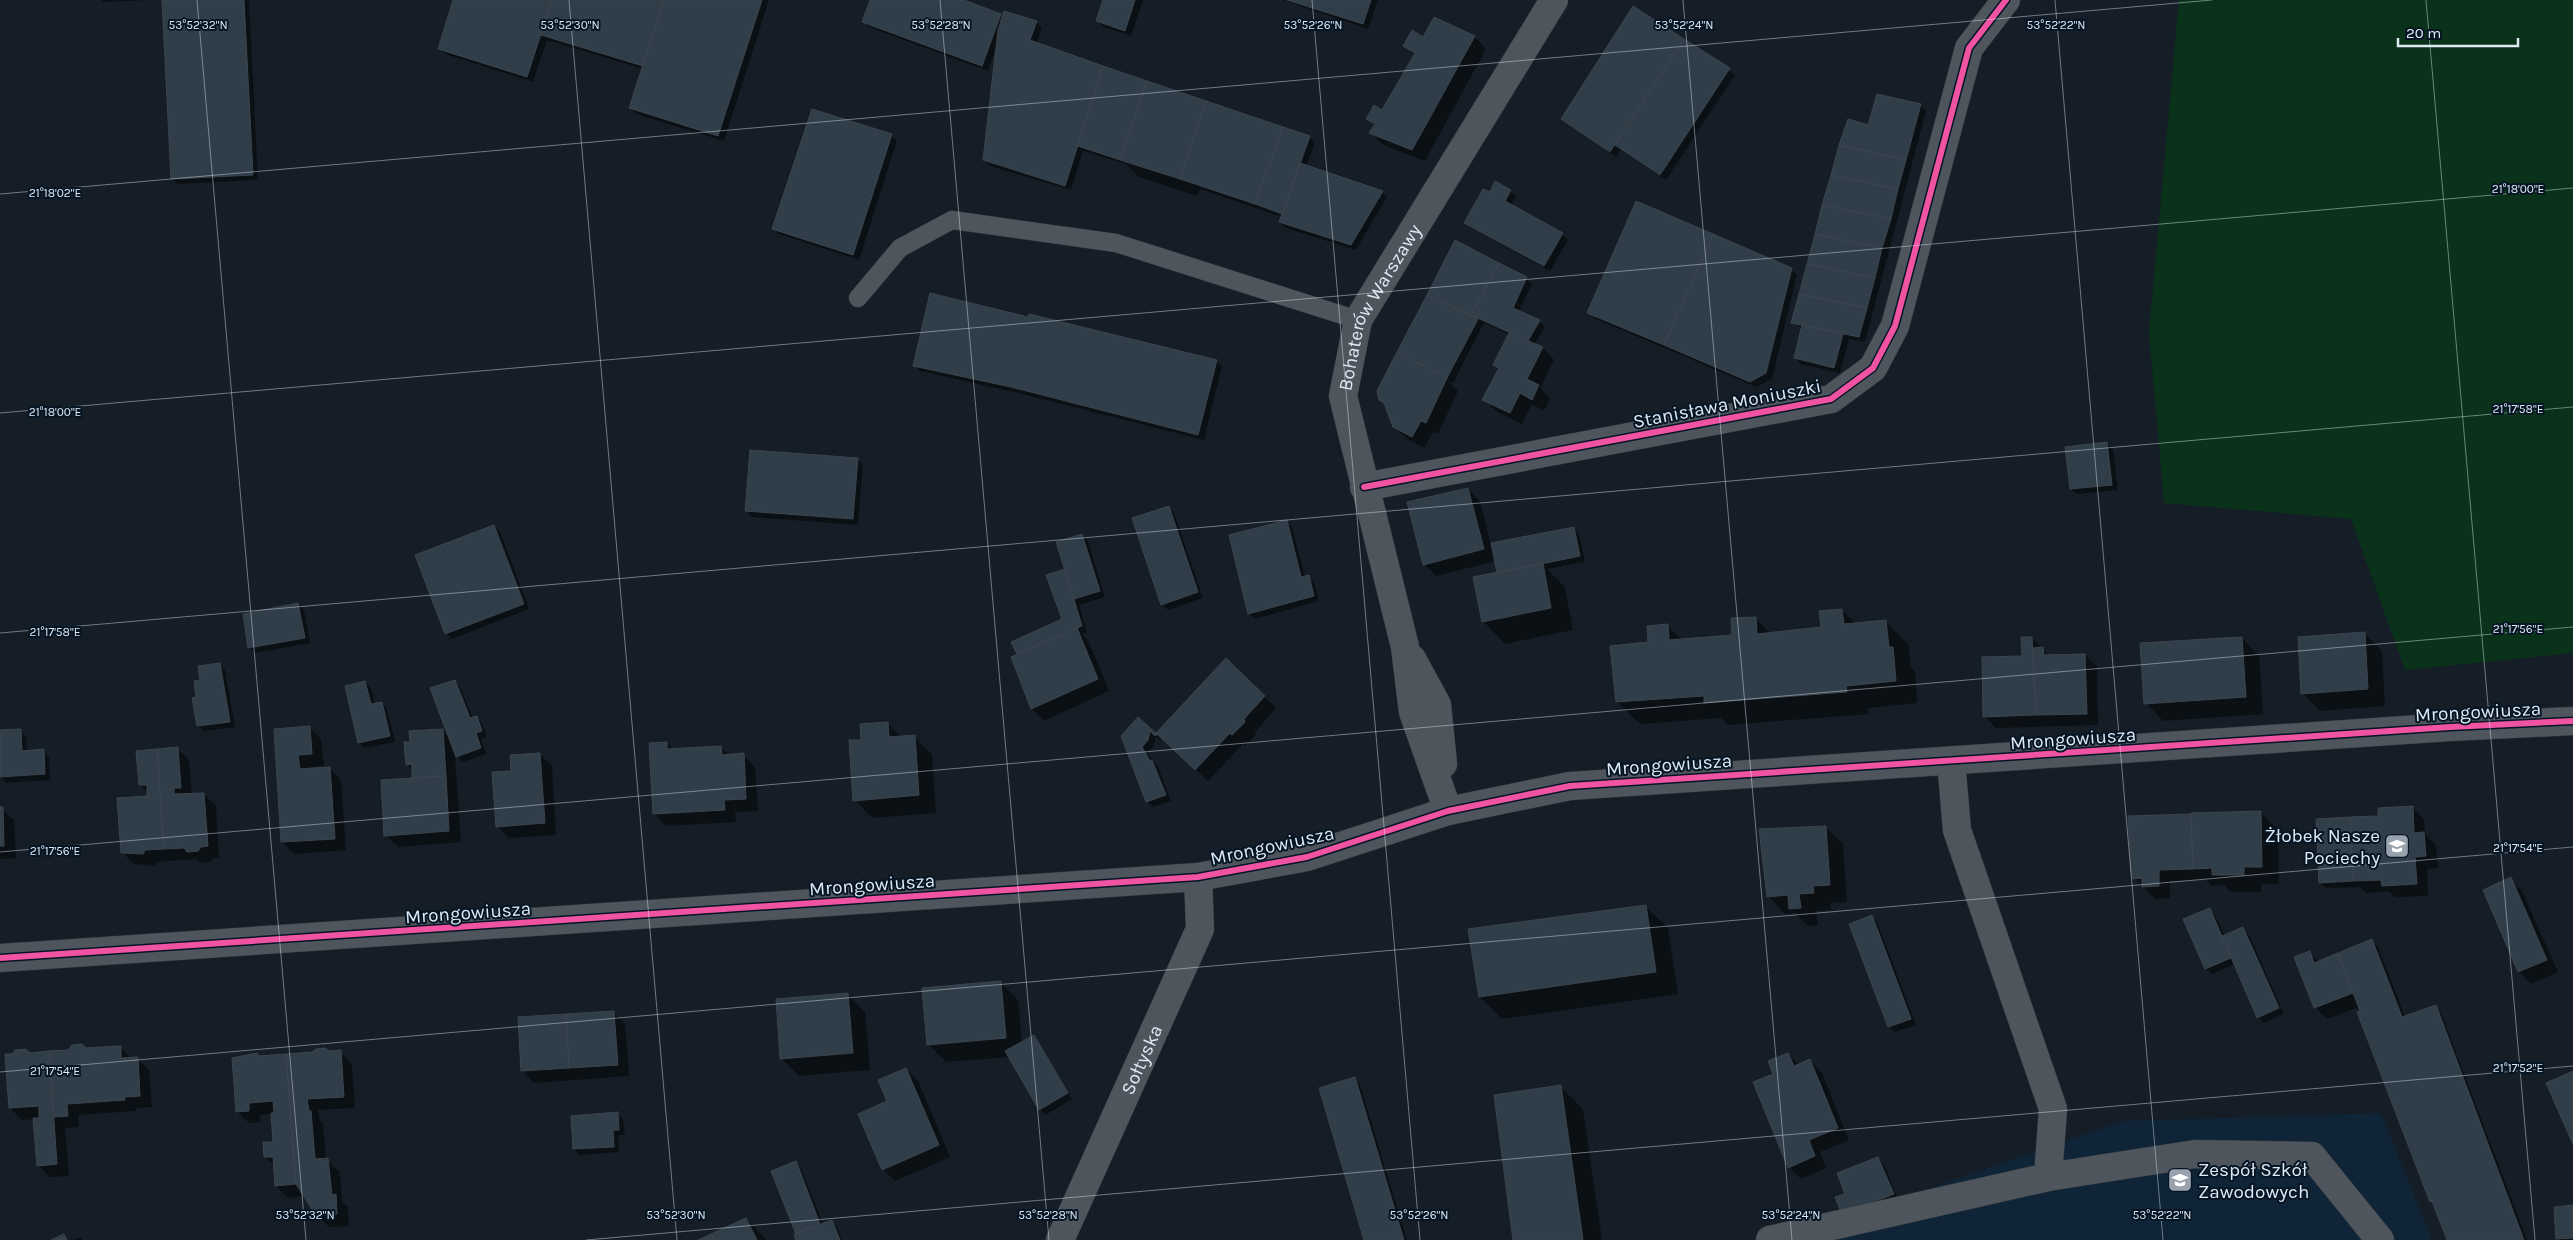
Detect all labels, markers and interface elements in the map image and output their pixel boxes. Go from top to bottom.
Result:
scale bar [2398,15,2518,47]
text: 53°52'32"N [168,18,228,32]
text: 53°52'30"N [540,18,600,32]
text: 53°52'28"N [911,18,971,32]
text: 53°52'26"N [1284,18,1343,32]
text: 53°52'24"N [1655,18,1713,32]
text: 53°52'22"N [2026,18,2086,32]
text: 20 m [2406,24,2441,42]
text: 21°18'00"E [2492,182,2544,196]
text: 21°18'02"E [29,186,81,200]
street label: Bohaterów Warszawy [1334,220,1426,393]
street label: Stanisława Moniuszki [1631,375,1823,433]
text: 21°17'58"E [2493,402,2543,416]
text: 21°18'00"E [29,405,81,419]
text: 21°17'56"E [2493,622,2543,636]
text: 21°17'58"E [30,625,80,639]
street label: Mrongowiusza [2414,698,2542,726]
street label: Mrongowiusza [2009,724,2137,754]
street label: Mrongowiusza [1605,750,1733,780]
street label: Mrongowiusza [1208,822,1336,870]
place label: Żłobek Nasze Pociechy [2265,825,2380,869]
school or university icon: Żłobek Nasze Pociechy [2384,833,2410,859]
text: 21°17'54"E [2493,841,2543,855]
text: 21°17'56"E [30,844,80,858]
street label: Mrongowiusza [808,870,936,900]
street label: Mrongowiusza [404,898,532,928]
street label: Sołtyska [1117,1021,1167,1098]
text: 21°17'52"E [2493,1061,2543,1075]
text: 21°17'54"E [30,1064,80,1078]
place label: Zespół Szkół Zawodowych [2198,1159,2309,1203]
school or university icon: Zespół Szkół Zawodowych [2167,1167,2193,1193]
text: 53°52'32"N [275,1208,335,1222]
text: 53°52'30"N [646,1208,706,1222]
text: 53°52'28"N [1018,1208,1078,1222]
text: 53°52'26"N [1390,1208,1449,1222]
text: 53°52'24"N [1762,1208,1820,1222]
text: 53°52'22"N [2132,1208,2192,1222]

